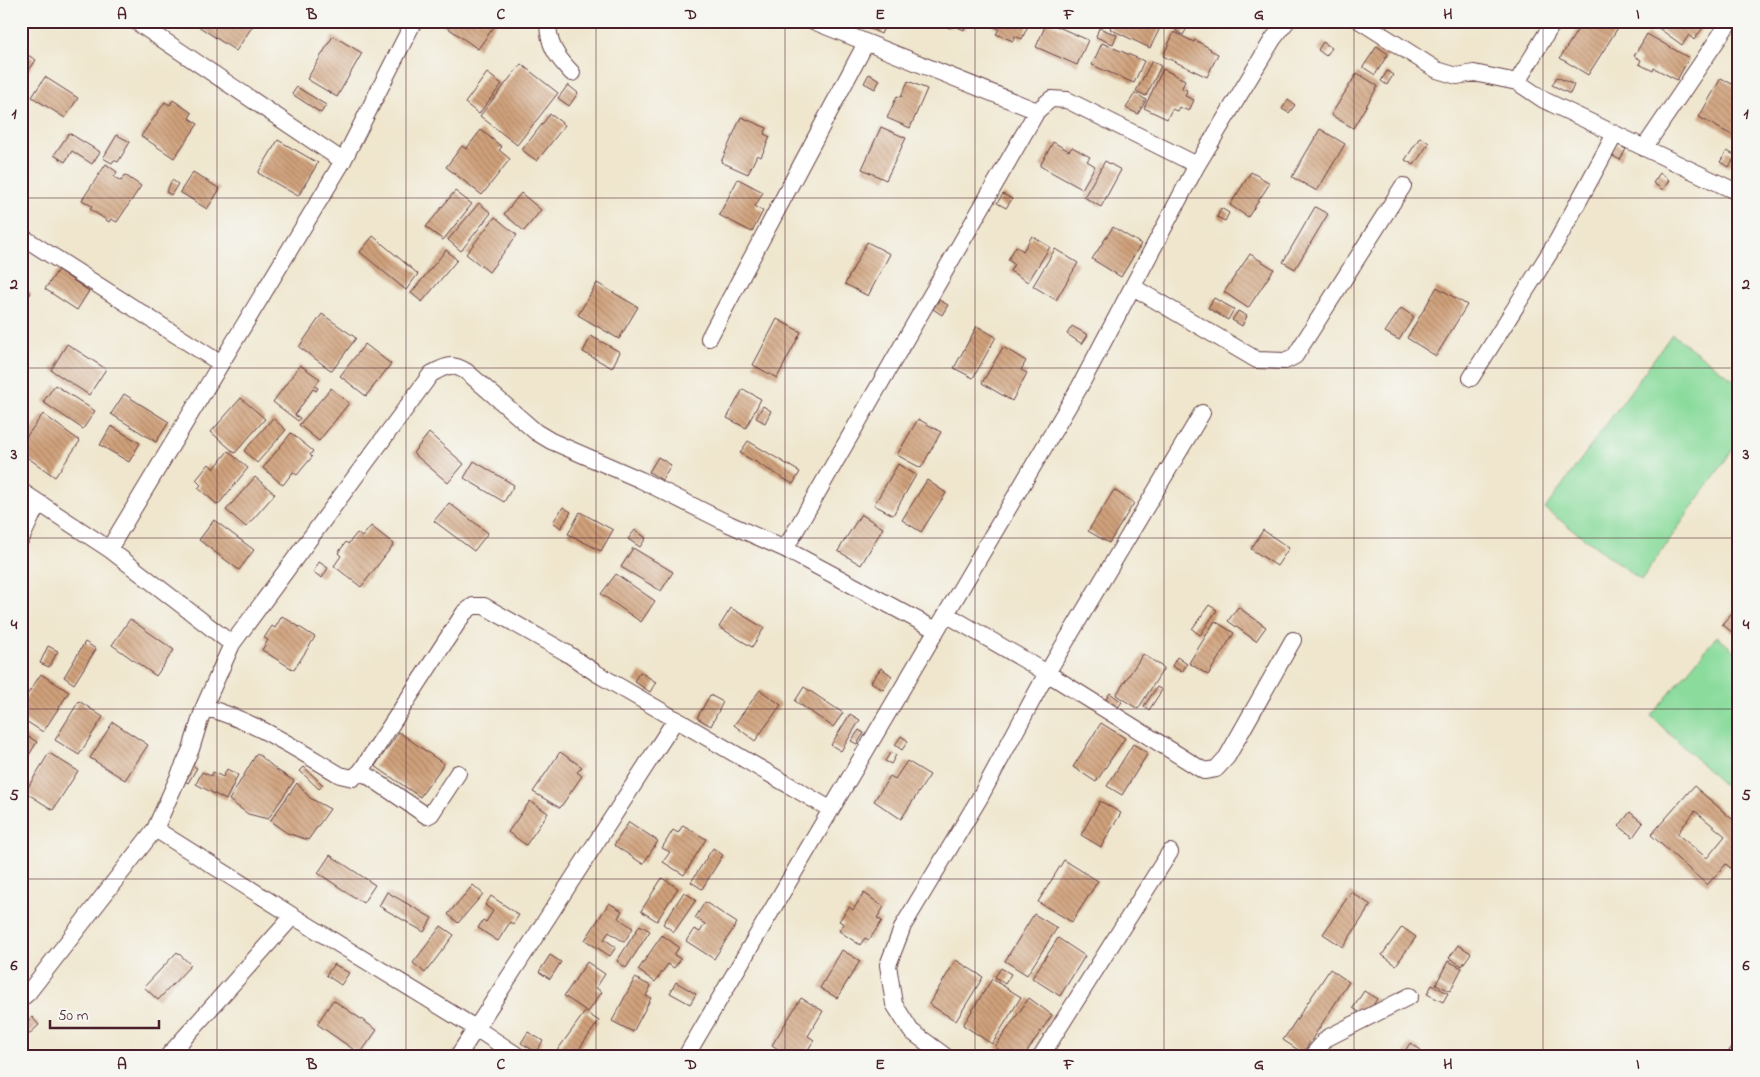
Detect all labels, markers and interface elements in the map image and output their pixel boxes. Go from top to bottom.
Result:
text: A [117,3,127,27]
text: B [306,3,318,27]
text: C [497,3,506,27]
text: D [684,3,697,27]
text: E [875,3,885,27]
text: F [1063,3,1075,27]
text: G [1254,3,1264,27]
text: H [1443,3,1453,27]
text: I [1636,3,1640,27]
text: 1 [11,102,17,126]
text: 1 [1743,102,1749,126]
text: 2 [9,273,18,297]
text: 2 [1741,273,1750,297]
text: 3 [10,443,18,467]
text: 3 [1742,443,1750,467]
text: 4 [10,613,18,637]
text: 4 [1742,613,1750,637]
text: 5 [9,784,19,808]
text: 5 [1741,784,1751,808]
text: 6 [9,954,18,978]
text: 6 [1741,954,1750,978]
scale bar [50,997,159,1029]
text: 50 m [58,1005,89,1027]
text: A [117,1053,127,1077]
text: B [306,1053,318,1077]
text: C [497,1053,506,1077]
text: D [684,1053,697,1077]
text: E [875,1053,885,1077]
text: F [1063,1053,1075,1077]
text: G [1254,1053,1264,1077]
text: H [1443,1053,1453,1077]
text: I [1636,1053,1640,1077]

